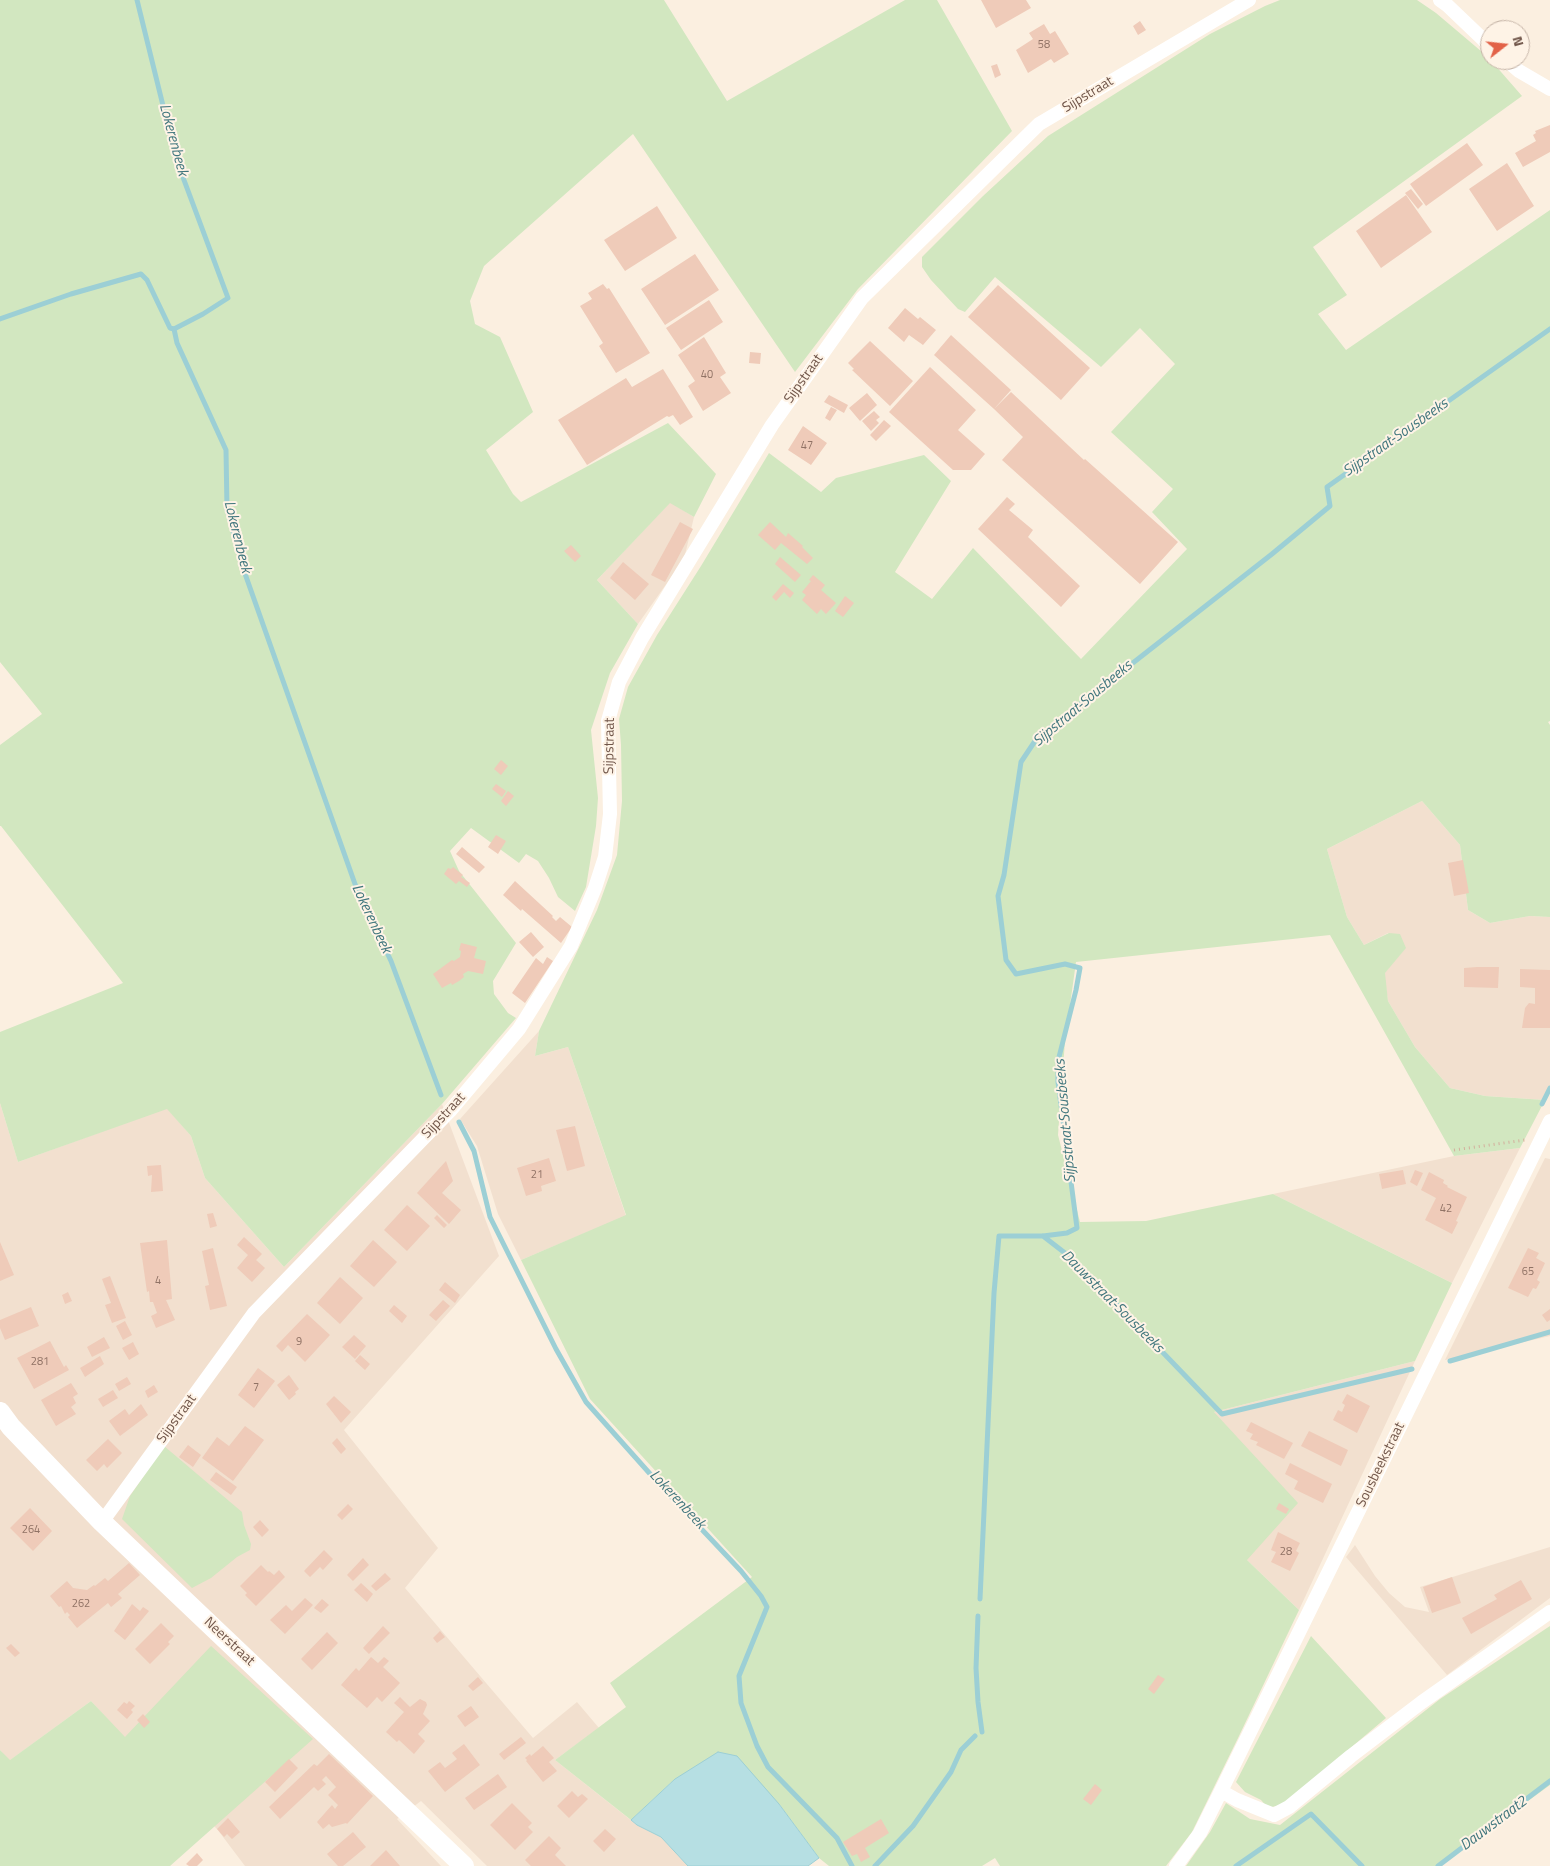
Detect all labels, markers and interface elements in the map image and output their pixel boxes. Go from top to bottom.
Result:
north arrow [1480,20,1530,70]
text: N [1508,33,1530,49]
house number: 58 [1038,38,1050,52]
street label: Sijpstraat [1060,73,1116,117]
water label: Lokerenbeek [155,102,191,178]
street label: Sijpstraat [781,351,827,407]
house number: 40 [701,368,713,382]
water label: Sijpstraat-Sousbeeks [1340,395,1452,481]
house number: 47 [801,439,813,453]
water label: Lokerenbeek [219,499,255,575]
water label: Sijpstraat-Sousbeeks [1030,657,1136,751]
street label: Sijpstraat [601,718,619,774]
water label: Lokerenbeek [347,882,395,956]
water label: Sijpstraat-Sousbeeks [1052,1058,1080,1184]
street label: Sijpstraat [419,1090,469,1142]
house number: 21 [531,1168,543,1182]
house number: 42 [1440,1202,1452,1216]
water label: Dauwstraat-Sousbeeks [1057,1247,1167,1357]
house number: 65 [1522,1265,1534,1279]
house number: 4 [155,1274,161,1288]
house number: 9 [296,1335,302,1349]
house number: 281 [31,1355,49,1369]
house number: 7 [253,1381,259,1395]
street label: Sijpstraat [154,1391,200,1447]
street label: Sousbeekstraat [1353,1420,1409,1510]
water label: Lokerenbeek [645,1467,709,1533]
house number: 264 [22,1523,40,1537]
house number: 28 [1280,1545,1292,1559]
house number: 262 [72,1597,90,1611]
street label: Neerstraat [200,1614,258,1670]
water label: Dauwstraat2 [1457,1793,1531,1855]

